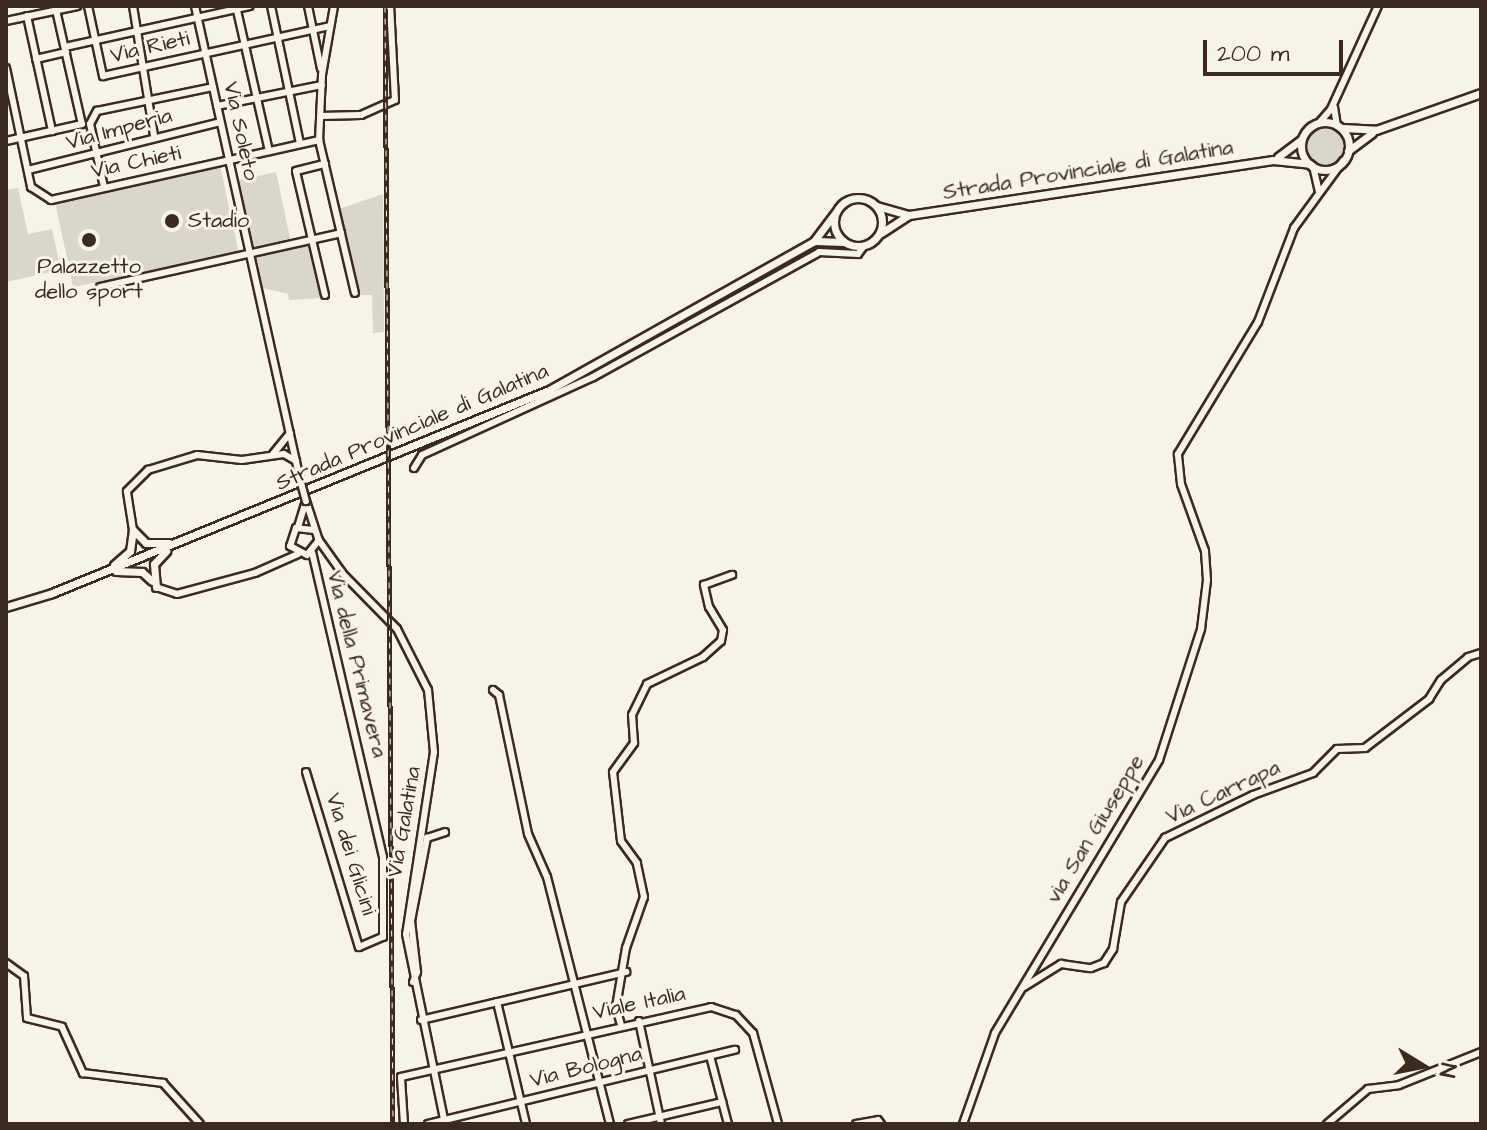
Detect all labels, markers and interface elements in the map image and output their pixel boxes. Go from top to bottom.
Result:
scale bar [1207,24,1347,74]
street label: Via Rieti [108,25,192,69]
text: 200 m [1217,37,1289,71]
street label: Via Soleto [218,79,264,183]
street label: Via Imperia [63,102,175,156]
street label: Strada Provinciale di Galatina [941,134,1235,206]
street label: Via Chieti [89,140,183,184]
place label: Stadio [188,208,249,234]
marker: Stadio [163,212,181,230]
marker: Palazzetto dello sport [80,231,98,249]
place label: Palazzetto dello sport [35,253,143,304]
street label: Strada Provinciale di Galatina [272,358,552,496]
street label: Via della Primavera [321,568,393,760]
street label: via San Giuseppe [1040,750,1150,908]
street label: Via Carrapa [1162,754,1284,830]
street label: Via Galatina [381,764,427,880]
street label: Via dei Glicini [320,790,382,918]
street label: Viale Italia [590,980,688,1026]
north arrow [1383,1026,1463,1106]
street label: Via Bologna [527,1040,645,1094]
text: N [1431,1061,1464,1080]

